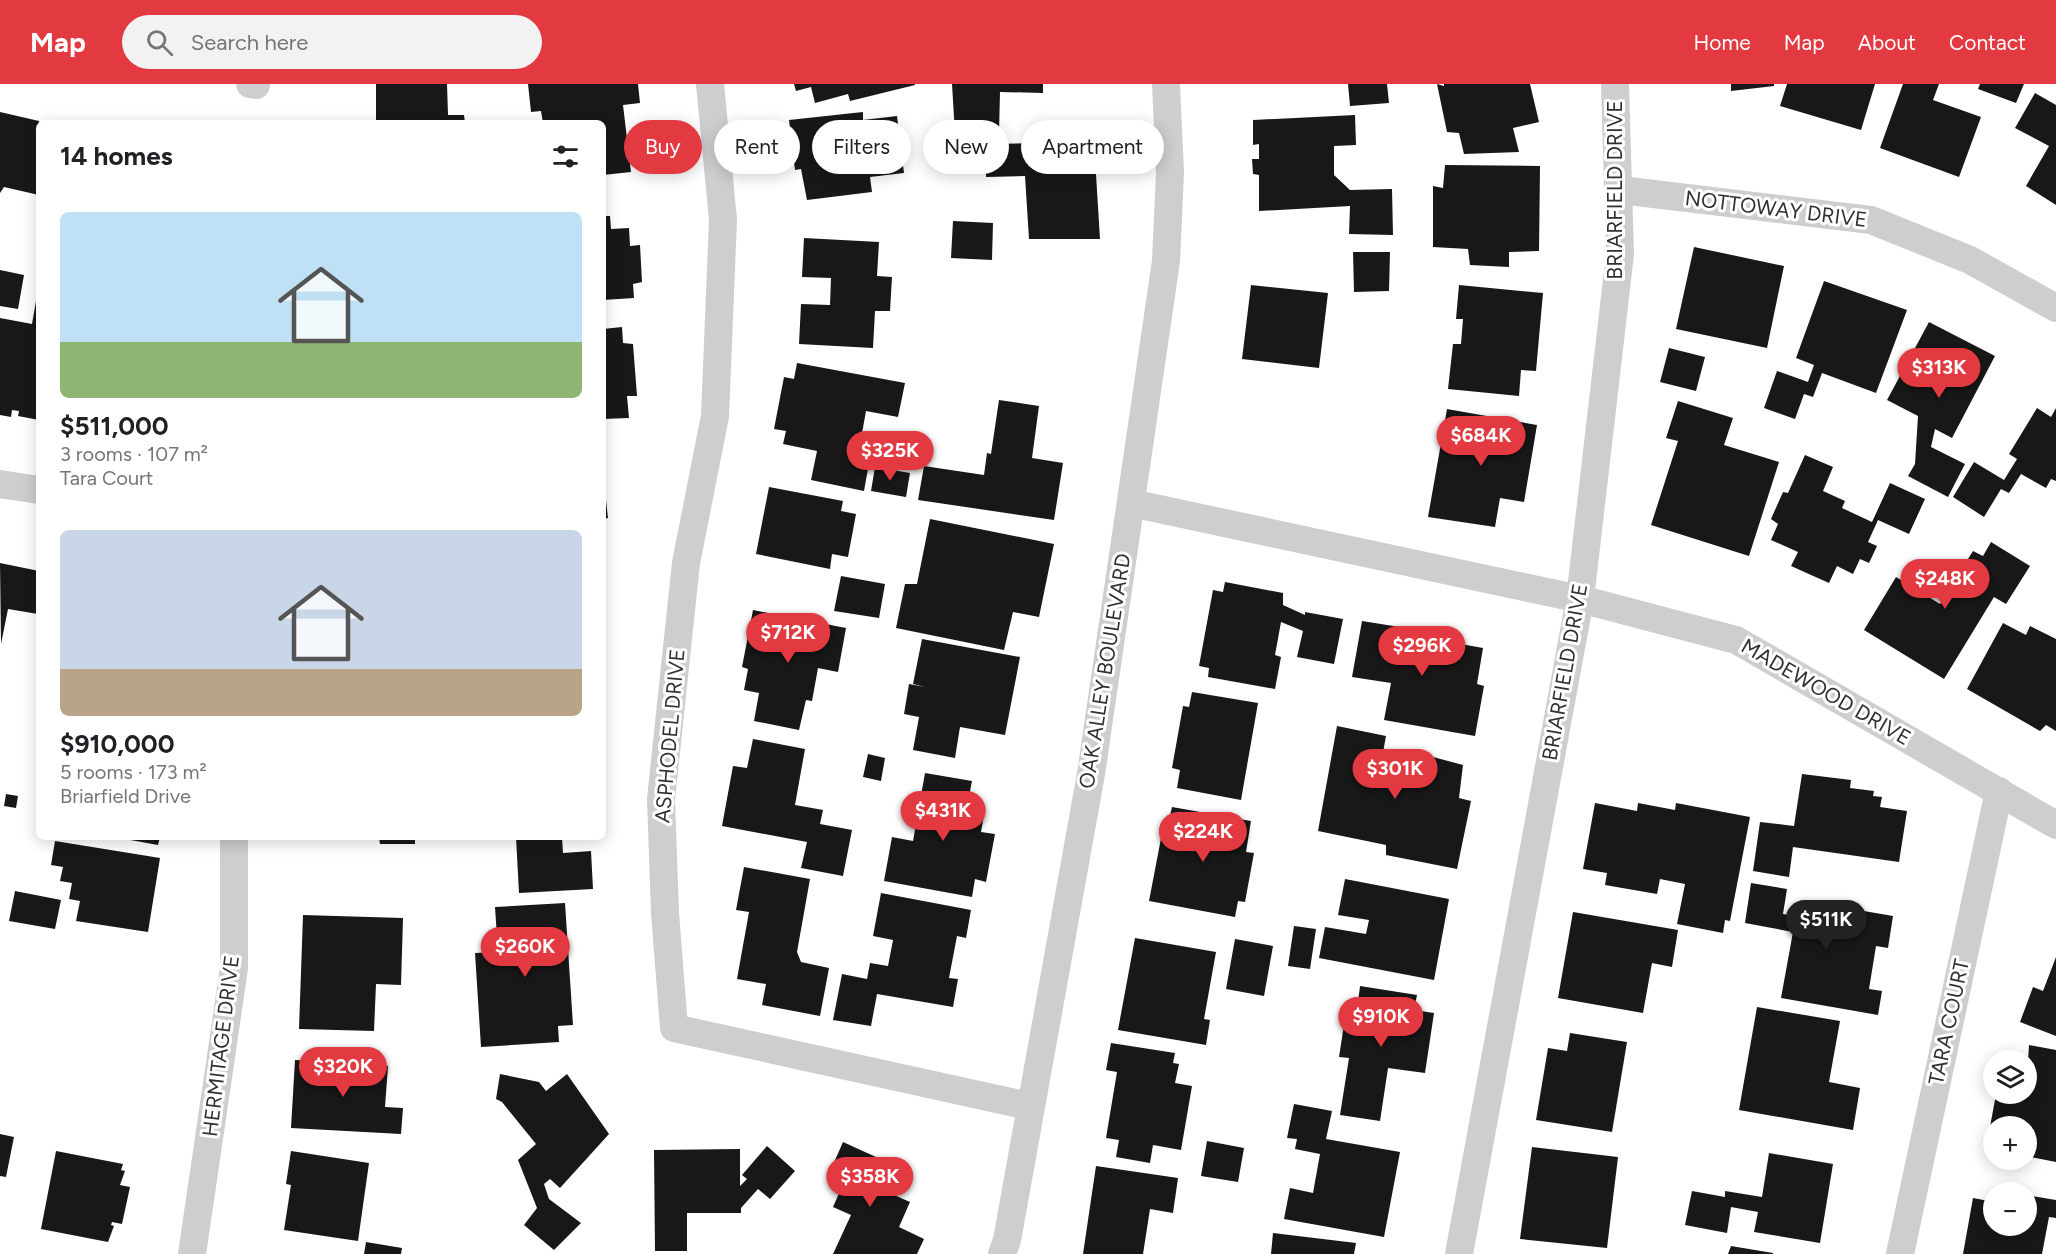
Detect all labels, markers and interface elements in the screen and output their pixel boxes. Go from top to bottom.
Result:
search box [122,15,542,69]
text: Map [30,25,86,59]
icon: search [143,26,176,59]
text: Search here [191,29,308,56]
text: Home [1694,30,1751,55]
text: Map [1784,30,1825,55]
text: About [1858,30,1916,55]
text: Contact [1949,30,2026,55]
street label: BRIARFIELD DRIVE [1602,100,1627,280]
chip: Buy [624,120,702,174]
chip: Rent [714,120,800,174]
chip: Filters [812,120,911,174]
chip: New [923,120,1009,174]
chip: Apartment [1021,120,1164,174]
text: 14 homes [60,140,173,172]
icon: filters [549,140,582,173]
street label: NOTTOWAY DRIVE [1684,185,1869,232]
icon: home [267,251,375,359]
pin: $313K [1897,348,1981,399]
text: $313K [1911,355,1967,379]
text: $511,000 [60,410,169,442]
pin: $684K [1439,416,1523,467]
text: $684K [1451,423,1511,447]
pin: $325K [848,431,932,482]
text: $325K [861,438,919,462]
text: 3 rooms · 107 m² [60,442,208,466]
text: Tara Court [60,466,153,490]
street label: OAK ALLEY BOULEVARD [1074,552,1135,790]
pin: $248K [1903,559,1987,610]
text: $248K [1915,566,1975,590]
icon: home [267,569,375,677]
street label: BRIARFIELD DRIVE [1537,581,1592,762]
pin: $712K [746,613,830,664]
text: $712K [760,620,816,644]
pin: $296K [1380,626,1464,677]
text: $296K [1392,633,1452,657]
street label: MADEWOOD DRIVE [1737,633,1915,750]
street label: ASPHODEL DRIVE [649,648,690,824]
text: $910,000 [60,728,175,760]
pin: $301K [1353,749,1437,800]
text: $301K [1367,756,1423,780]
text: 5 rooms · 173 m² [60,760,207,784]
text: Briarfield Drive [60,784,191,808]
pin: $431K [901,791,985,842]
text: $431K [915,798,971,822]
pin: $224K [1161,812,1245,863]
text: $224K [1173,819,1233,843]
pin: $511K [1784,900,1868,951]
text: $511K [1800,907,1852,931]
pin: $260K [483,927,567,978]
text: $260K [495,934,555,958]
street label: HERMITAGE DRIVE [197,954,244,1138]
street label: TARA COURT [1923,956,1974,1087]
pin: $910K [1339,997,1423,1048]
text: $910K [1352,1004,1410,1028]
pin: $320K [301,1047,385,1098]
map controls [1983,1050,2037,1236]
button: layers [1983,1050,2037,1104]
text: $320K [313,1054,373,1078]
button: + [1983,1116,2037,1170]
pin: $358K [828,1157,912,1208]
text: $358K [840,1164,900,1188]
button: − [1983,1182,2037,1236]

